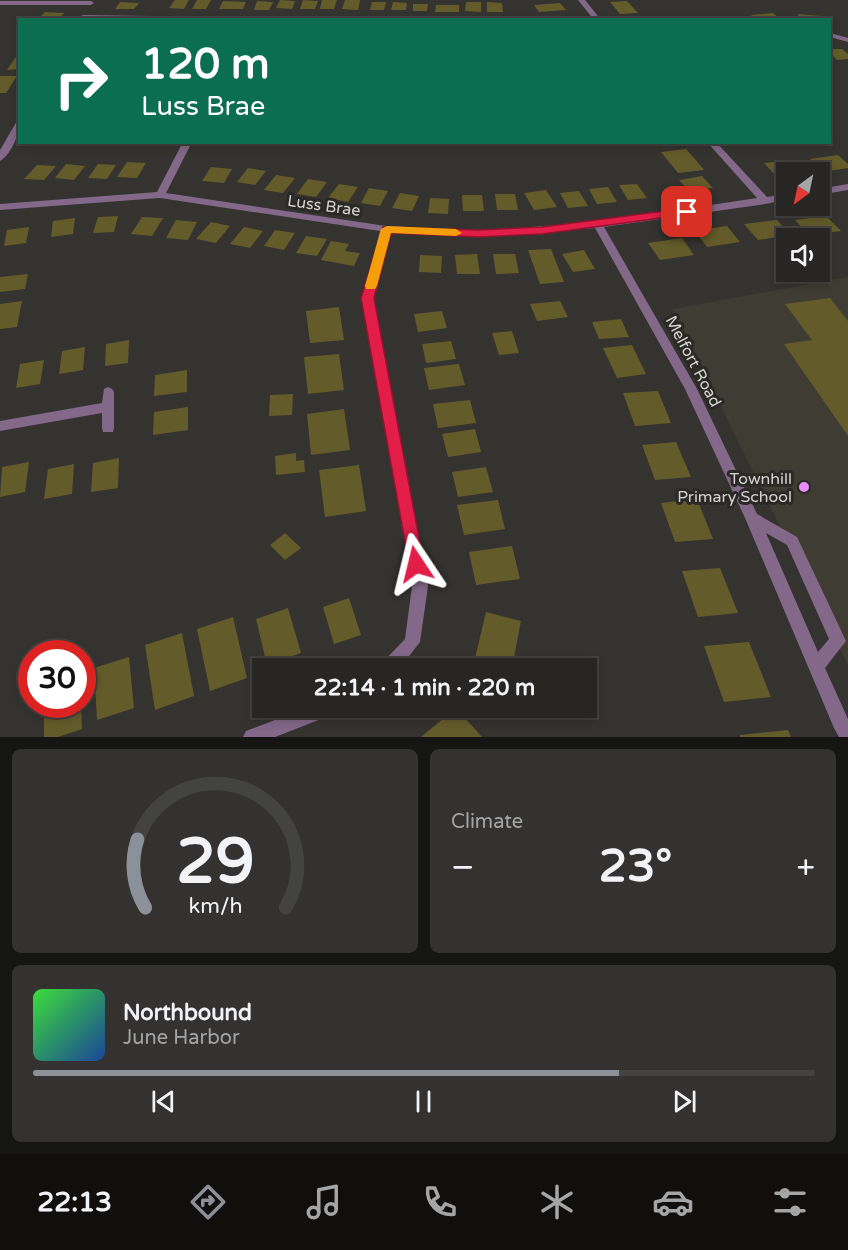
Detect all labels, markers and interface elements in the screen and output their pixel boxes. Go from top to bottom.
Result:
text: 120 m [141,39,270,90]
icon: right [42,42,120,120]
text: Luss Brae [141,90,265,123]
north arrow [776,162,830,216]
map controls [776,162,830,282]
pin [661,186,712,237]
street label: Luss Brae [286,191,362,221]
icon: arrive [670,195,703,228]
button: sound [776,228,830,282]
street label: Melfort Road [661,313,725,410]
place label: Townhill Primary School [677,469,792,507]
marker: Townhill Primary School [797,480,811,494]
position arrow [384,532,448,596]
speed limit sign: 30 [18,640,96,718]
text: 22:14 · 1 min · 220 m [314,675,535,701]
text: Climate [451,810,523,834]
text: 29 [176,825,254,900]
text: 23° [599,840,672,894]
text: − [451,848,475,887]
text: + [796,848,815,887]
text: km/h [188,893,242,919]
text: Northbound [123,1000,252,1026]
text: June Harbor [123,1026,240,1050]
icon: previous [147,1085,180,1118]
icon: pause [407,1085,440,1118]
icon: next [668,1085,701,1118]
icon: directions [187,1181,229,1223]
icon: music [303,1181,345,1223]
icon: phone [419,1181,461,1223]
icon: climate [536,1181,578,1223]
icon: car [652,1181,694,1223]
icon: filters [769,1181,811,1223]
text: 22:13 [37,1186,112,1219]

